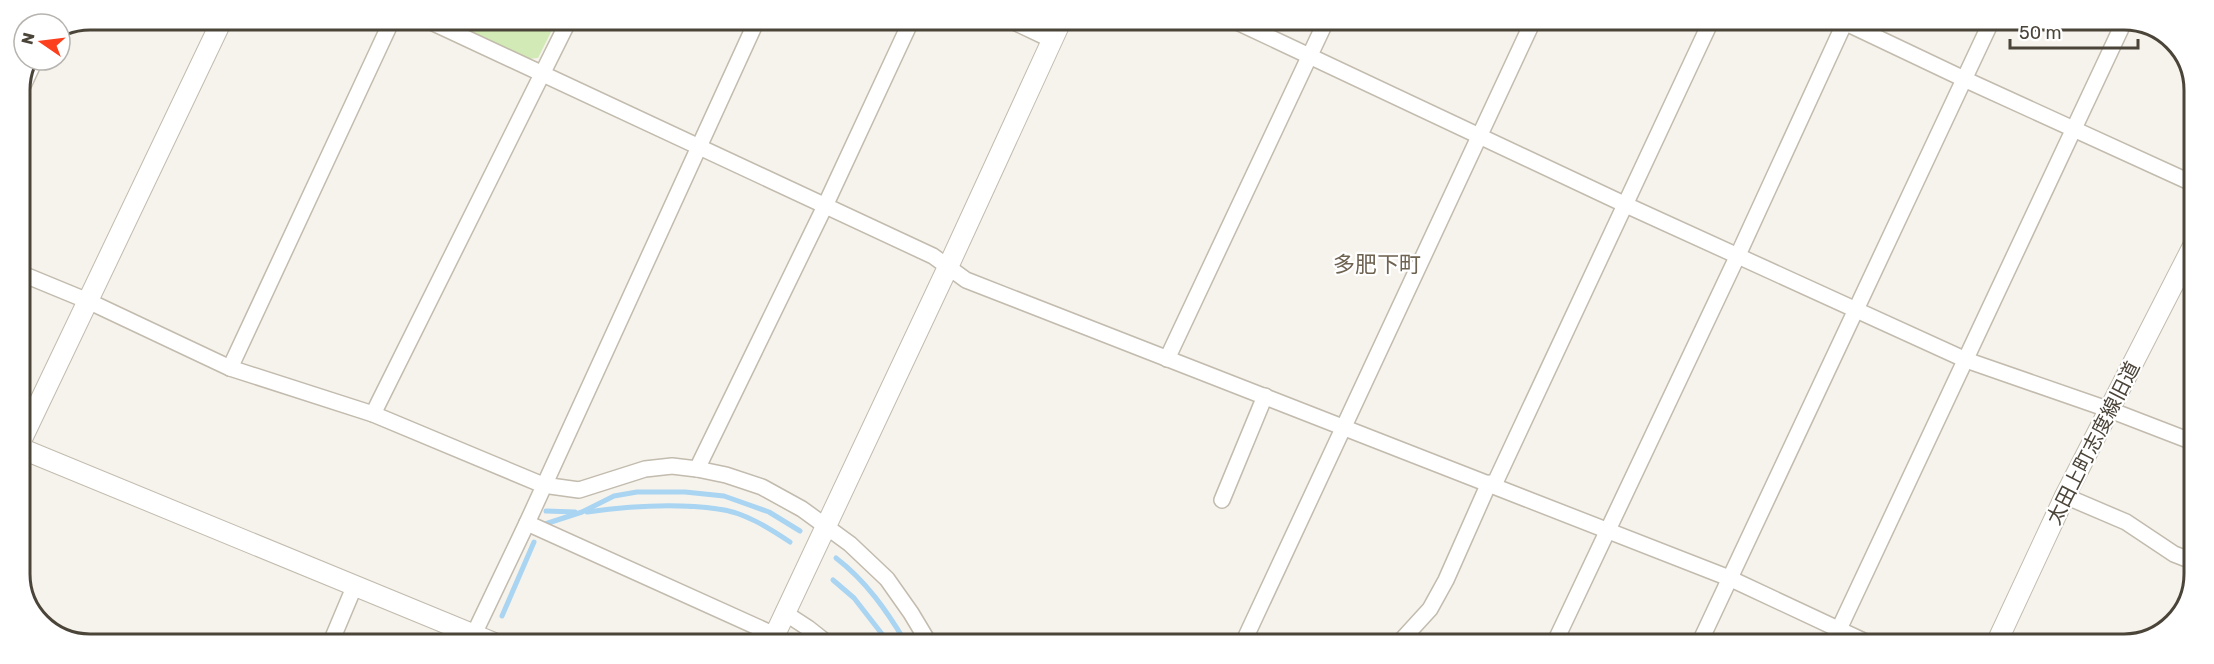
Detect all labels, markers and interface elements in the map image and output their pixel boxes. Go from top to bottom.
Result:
north arrow [12,12,72,72]
scale bar [2010,12,2138,50]
text: 50 m [2019,22,2062,44]
text: N [17,31,39,46]
district label: 多肥下町 [1333,251,1421,278]
street label: 太田上町志度線旧道 [2041,357,2145,529]

